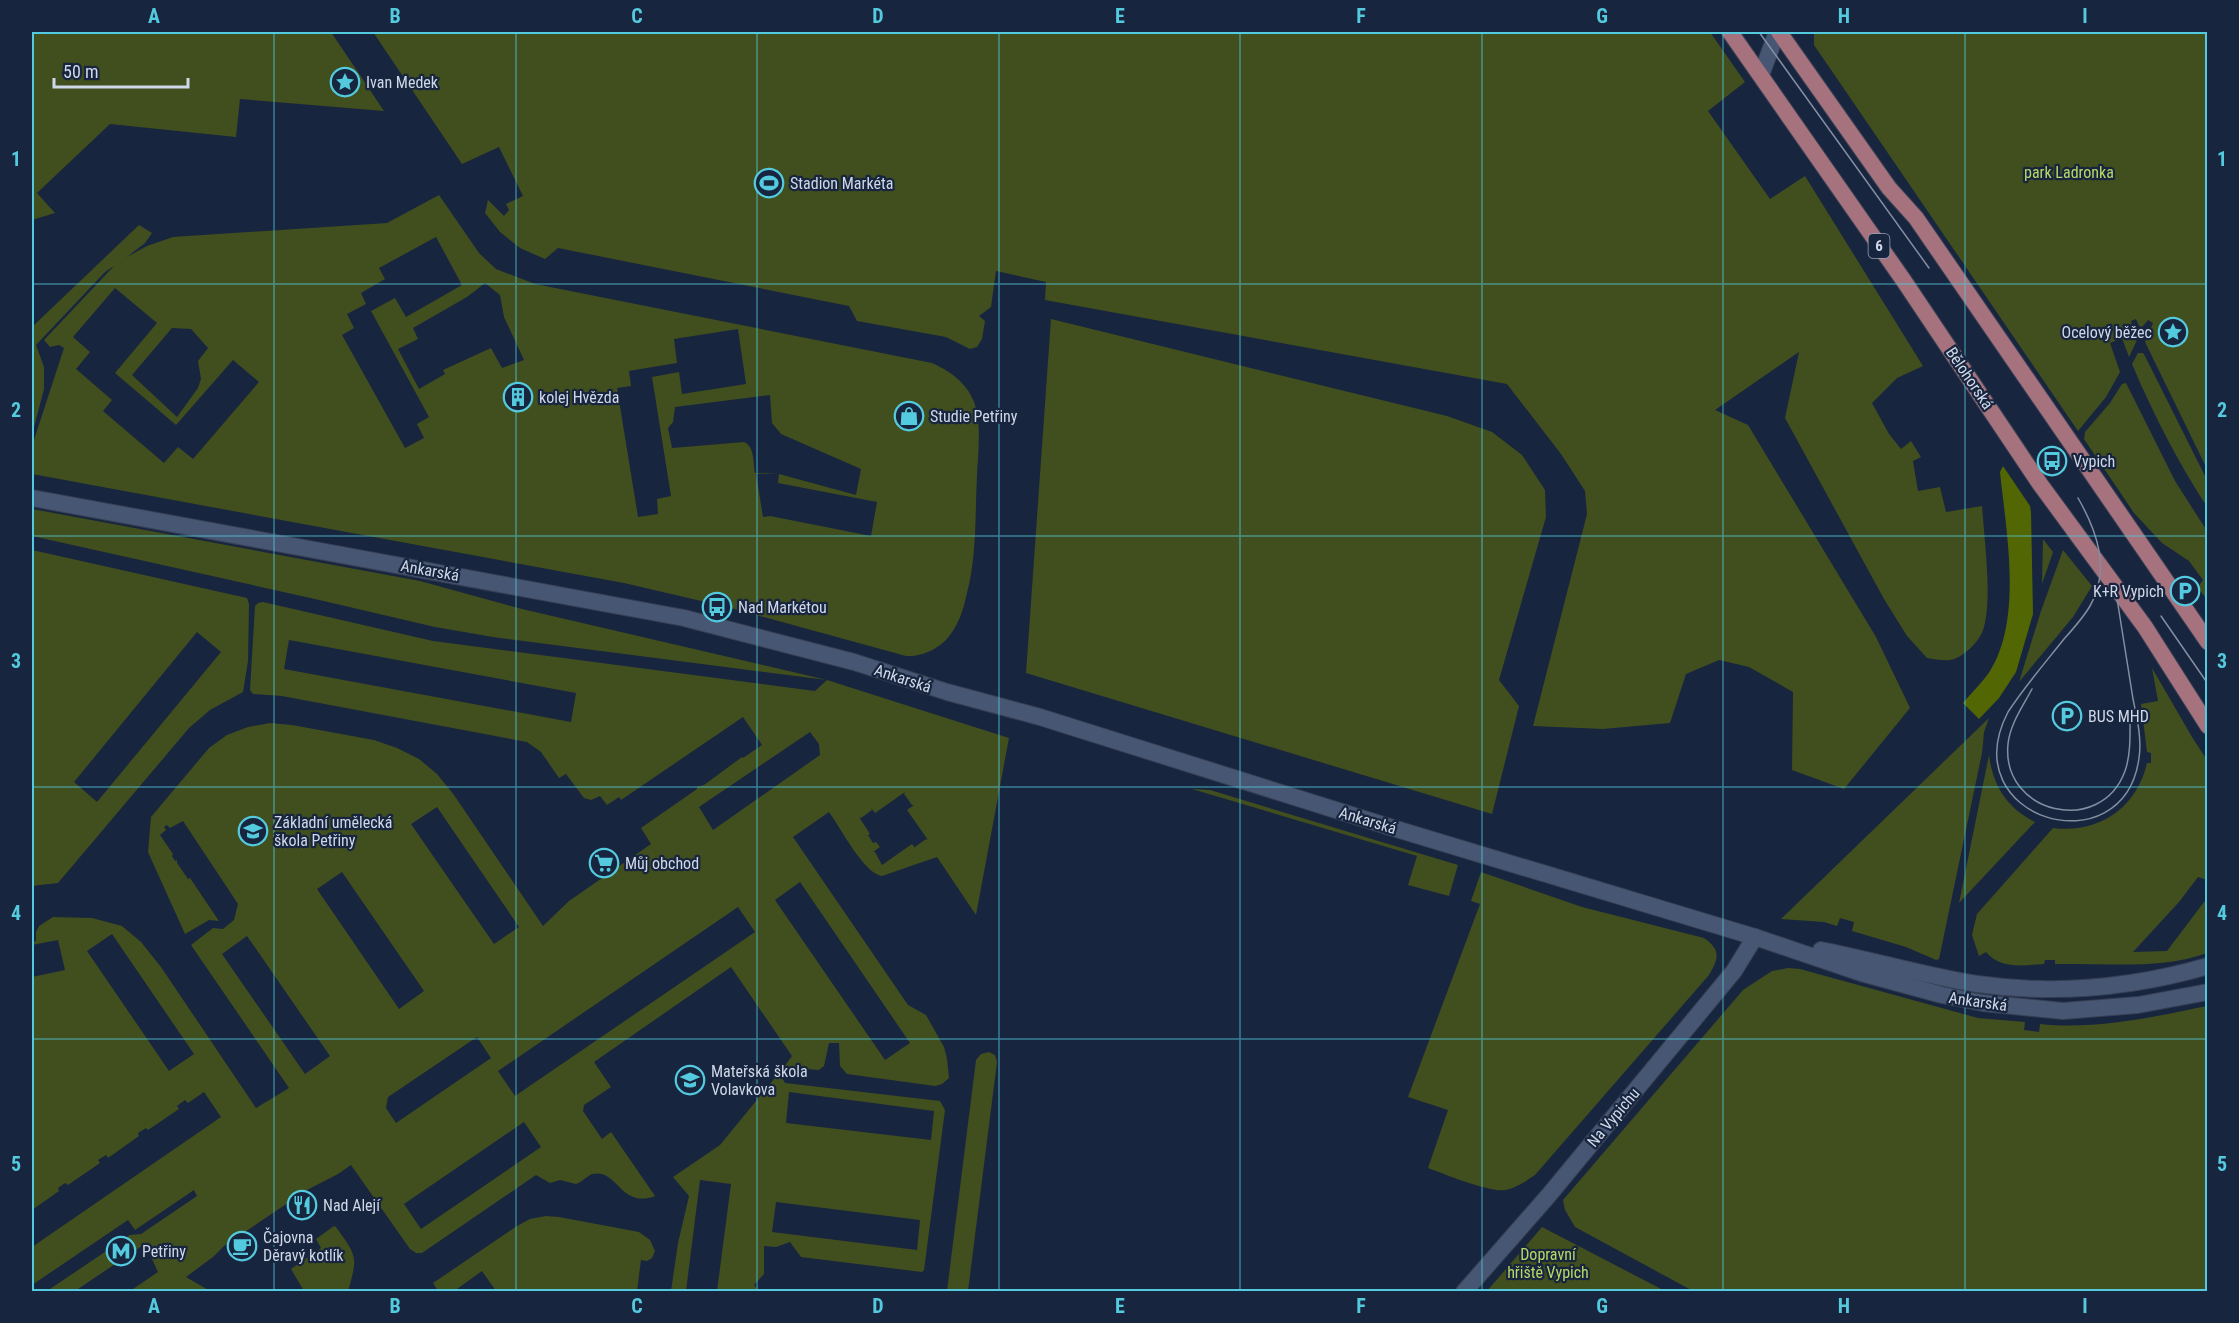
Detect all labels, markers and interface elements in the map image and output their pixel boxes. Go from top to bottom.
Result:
text: A [148,4,160,28]
text: B [389,4,401,28]
text: C [631,4,643,28]
text: D [872,4,884,28]
text: E [1115,4,1125,28]
text: F [1356,4,1366,28]
text: G [1596,4,1608,28]
text: H [1838,4,1850,28]
text: I [2082,4,2088,28]
scale bar [54,51,188,89]
text: 50 m [63,61,98,82]
place icon: Ivan Medek [329,66,361,98]
place label: Ivan Medek [366,73,439,92]
text: 1 [11,147,21,171]
text: 1 [2217,147,2227,171]
park label: park Ladronka [2024,163,2114,182]
sports icon: Stadion Markéta [753,167,785,199]
place label: Stadion Markéta [790,174,893,193]
road number: 6 [1868,234,1890,258]
place icon: Ocelový běžec [2157,316,2189,348]
place label: Ocelový běžec [2062,323,2152,342]
street label: Bělohorská [1942,344,1997,413]
building icon: kolej Hvězda [502,381,534,413]
place label: kolej Hvězda [539,388,619,407]
text: 2 [11,398,21,422]
text: 2 [2217,398,2227,422]
shop icon: Studie Petřiny [893,400,925,432]
place label: Studie Petřiny [930,407,1018,426]
bus stop icon: Vypich [2036,445,2068,477]
place label: Vypich [2073,452,2115,471]
street label: Ankarská [399,556,461,585]
parking icon: K+R Vypich [2169,575,2201,607]
place label: K+R Vypich [2093,582,2164,601]
bus stop icon: Nad Markétou [701,591,733,623]
place label: Nad Markétou [738,598,827,617]
text: 3 [11,649,21,673]
text: 3 [2217,649,2227,673]
street label: Ankarská [872,660,934,697]
parking icon: BUS MHD [2051,700,2083,732]
place label: BUS MHD [2088,707,2149,726]
street label: Ankarská [1337,803,1399,838]
place label: Základní umělecká škola Petřiny [274,813,392,850]
school or university icon: Základní umělecká škola Petřiny [237,815,269,847]
supermarket icon: Můj obchod [588,847,620,879]
place label: Můj obchod [625,854,699,873]
text: 4 [11,901,21,925]
text: 4 [2217,901,2227,925]
street label: Ankarská [1947,988,2008,1015]
place label: Mateřská škola Volavkova [711,1062,808,1099]
school or university icon: Mateřská škola Volavkova [674,1064,706,1096]
street label: Na Vypichu [1583,1084,1644,1151]
text: 5 [11,1152,21,1176]
text: 5 [2217,1152,2227,1176]
restaurant icon: Nad Alejí [286,1189,318,1221]
place label: Nad Alejí [323,1196,381,1215]
place label: Čajovna Děravý kotlík [263,1227,344,1265]
cafe icon: Čajovna Děravý kotlík [226,1230,258,1262]
metro station icon: Petřiny [105,1235,137,1267]
place label: Petřiny [142,1242,186,1261]
park label: Dopravní hřiště Vypich [1507,1245,1589,1282]
text: A [148,1294,160,1318]
text: B [389,1294,401,1318]
text: C [631,1294,643,1318]
text: D [872,1294,884,1318]
text: E [1115,1294,1125,1318]
text: F [1356,1294,1366,1318]
text: G [1596,1294,1608,1318]
text: H [1838,1294,1850,1318]
text: I [2082,1294,2088,1318]

